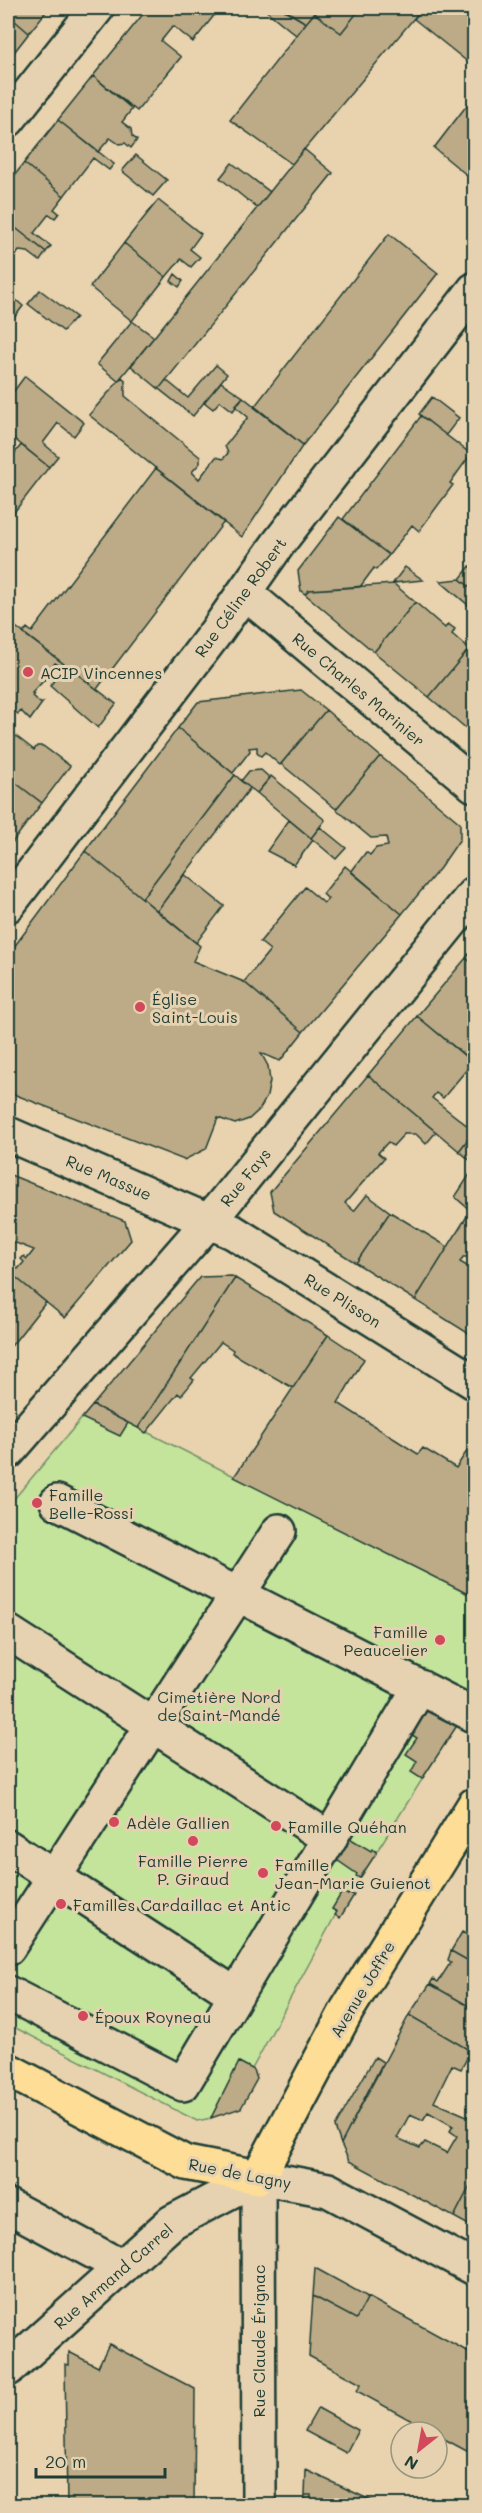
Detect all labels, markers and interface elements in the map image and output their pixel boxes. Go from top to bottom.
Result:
street label: Rue Céline Robert [189,533,291,661]
street label: Rue Charles Marinier [288,627,430,751]
place label: ACIP Vincennes [40,662,162,683]
marker: ACIP Vincennes [21,665,35,679]
place label: Église Saint-Louis [152,988,238,1027]
marker: Église Saint-Louis [133,1000,147,1014]
street label: Rue Fays [215,1144,275,1210]
street label: Rue Massue [63,1150,155,1204]
street label: Rue Plisson [301,1268,385,1332]
place label: Famille Belle-Rossi [49,1484,134,1523]
marker: Famille Belle-Rossi [30,1496,44,1510]
place label: Famille Peaucelier [343,1621,428,1660]
marker: Famille Peaucelier [433,1633,447,1647]
park label: Cimetière Nord de Saint-Mandé [157,1686,281,1725]
place label: Adèle Gallien [126,1812,230,1833]
marker: Adèle Gallien [107,1815,121,1829]
place label: Famille Quéhan [288,1816,407,1837]
marker: Famille Quéhan [269,1819,283,1833]
marker: Famille Pierre P. Giraud [186,1834,200,1848]
place label: Famille Pierre P. Giraud [138,1850,248,1889]
place label: Famille Jean-Marie Guienot [275,1854,431,1893]
marker: Famille Jean-Marie Guienot [256,1866,270,1880]
place label: Familles Cardaillac et Antic [73,1894,291,1915]
marker: Familles Cardaillac et Antic [54,1897,68,1911]
street label: Avenue Joffre [325,1937,399,2041]
place label: Époux Royneau [95,2006,211,2027]
marker: Époux Royneau [76,2009,90,2023]
street label: Rue de Lagny [187,2153,293,2193]
street label: Rue Armand Carrel [49,2218,177,2334]
street label: Rue Claude Érignac [248,2265,269,2417]
north arrow [389,2420,449,2480]
scale bar [36,2441,165,2479]
text: 20 m [45,2449,86,2473]
text: N [400,2451,422,2475]

